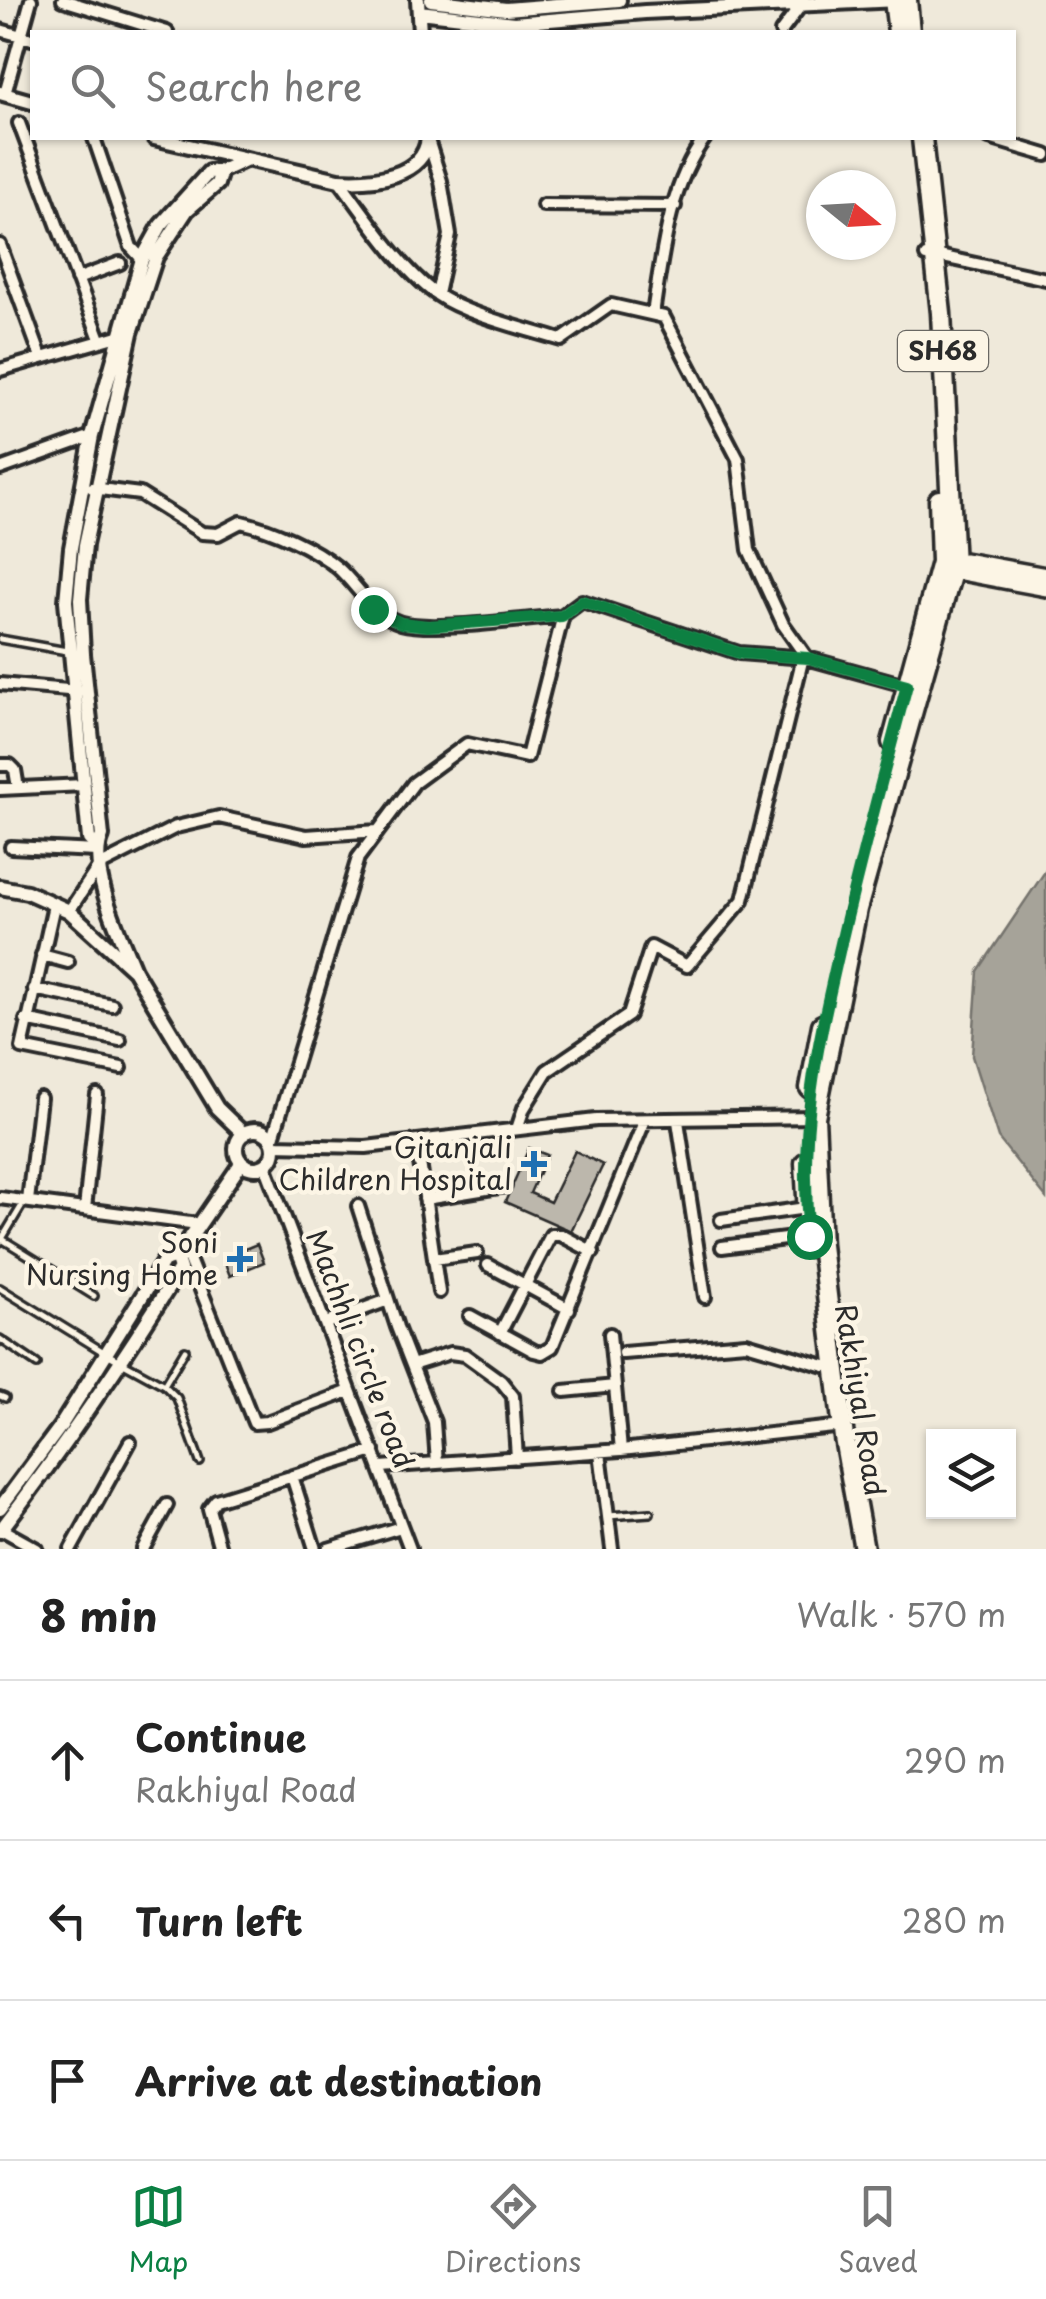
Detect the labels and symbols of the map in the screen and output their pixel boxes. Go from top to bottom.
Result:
north arrow [806,170,896,260]
road number: SH68 [898,331,988,371]
route end [351,587,397,633]
place label: Gitanjali Children Hospital [279,1125,512,1200]
marker: Gitanjali Children Hospital [521,1151,547,1177]
route start [787,1214,833,1260]
place label: Soni Nursing Home [26,1220,218,1295]
street label: Machhli circle road [296,1223,427,1474]
marker: Soni Nursing Home [227,1246,253,1272]
street label: Rakhiyal Road [825,1300,898,1499]

